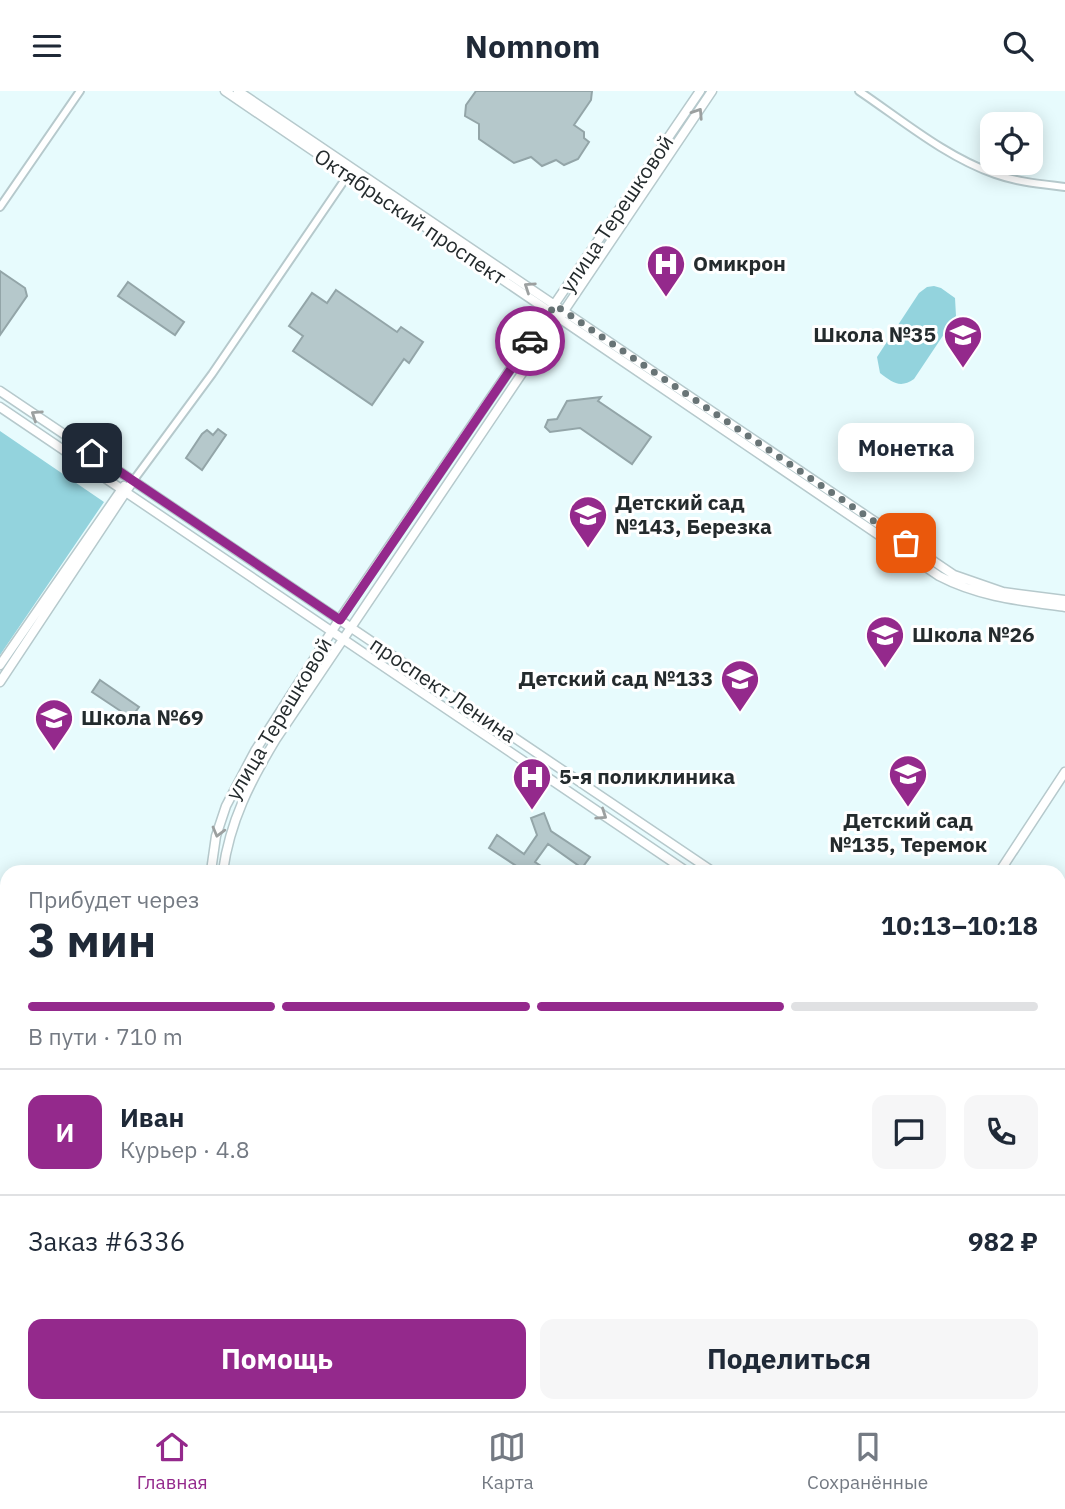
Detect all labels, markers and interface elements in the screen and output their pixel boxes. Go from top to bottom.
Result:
text: Nomnom [465,25,600,67]
icon: menu [28,27,66,65]
icon: search [999,27,1037,65]
one-way arrow [690,107,703,120]
map controls [980,112,1043,175]
button: locate [980,112,1043,175]
street label: улица Терешковой [553,129,679,298]
street label: Октябрьский проспект [309,141,512,291]
hospital icon: Омикрон [645,243,687,298]
place label: Омикрон [693,249,786,277]
one-way arrow [524,283,537,295]
courier [495,306,565,376]
school or university icon: Школа №35 [942,314,984,369]
place label: Школа №35 [813,320,936,348]
icon: car [511,322,549,360]
one-way arrow [31,411,44,423]
pin [62,423,122,483]
callout: Монетка [838,424,974,473]
text: Монетка [858,432,954,462]
icon: home [73,434,111,472]
place label: Детский сад №143, Березка [615,488,772,540]
school or university icon: Детский сад №143, Березка [567,494,609,549]
pin [876,513,936,573]
icon: bag [887,524,925,562]
school or university icon: Школа №26 [864,614,906,669]
place label: Школа №26 [912,620,1035,648]
street label: проспект Ленина [365,630,522,748]
street label: улица Терешковой [219,632,338,805]
school or university icon: Детский сад №133 [719,658,761,713]
place label: Детский сад №133 [518,664,713,692]
school or university icon: Школа №69 [33,697,75,752]
place label: Школа №69 [81,703,204,731]
school or university icon: Детский сад №135, Теремок [887,753,929,808]
hospital icon: 5-я поликлиника [511,756,553,811]
place label: 5-я поликлиника [559,762,735,790]
place label: Детский сад №135, Теремок [829,806,987,858]
one-way arrow [594,807,607,819]
one-way arrow [212,826,226,838]
text: Прибудет через [28,884,200,914]
text: 10:13–10:18 [881,908,1038,942]
text: 3 мин [28,910,156,970]
text: В пути · 710 m [28,1021,183,1051]
button: chat [872,1095,946,1169]
button: phone [964,1095,1038,1169]
text: Иван [120,1100,185,1134]
text: И [56,1115,74,1149]
text: Курьер · 4.8 [120,1134,250,1164]
text: Заказ #6336 [28,1224,185,1258]
text: 982 ₽ [968,1224,1038,1258]
button: Помощь [28,1319,526,1399]
button: Поделиться [540,1319,1038,1399]
tab: Главная [137,1428,208,1494]
tab: Карта [481,1428,534,1494]
tab: Сохранённые [807,1428,928,1494]

